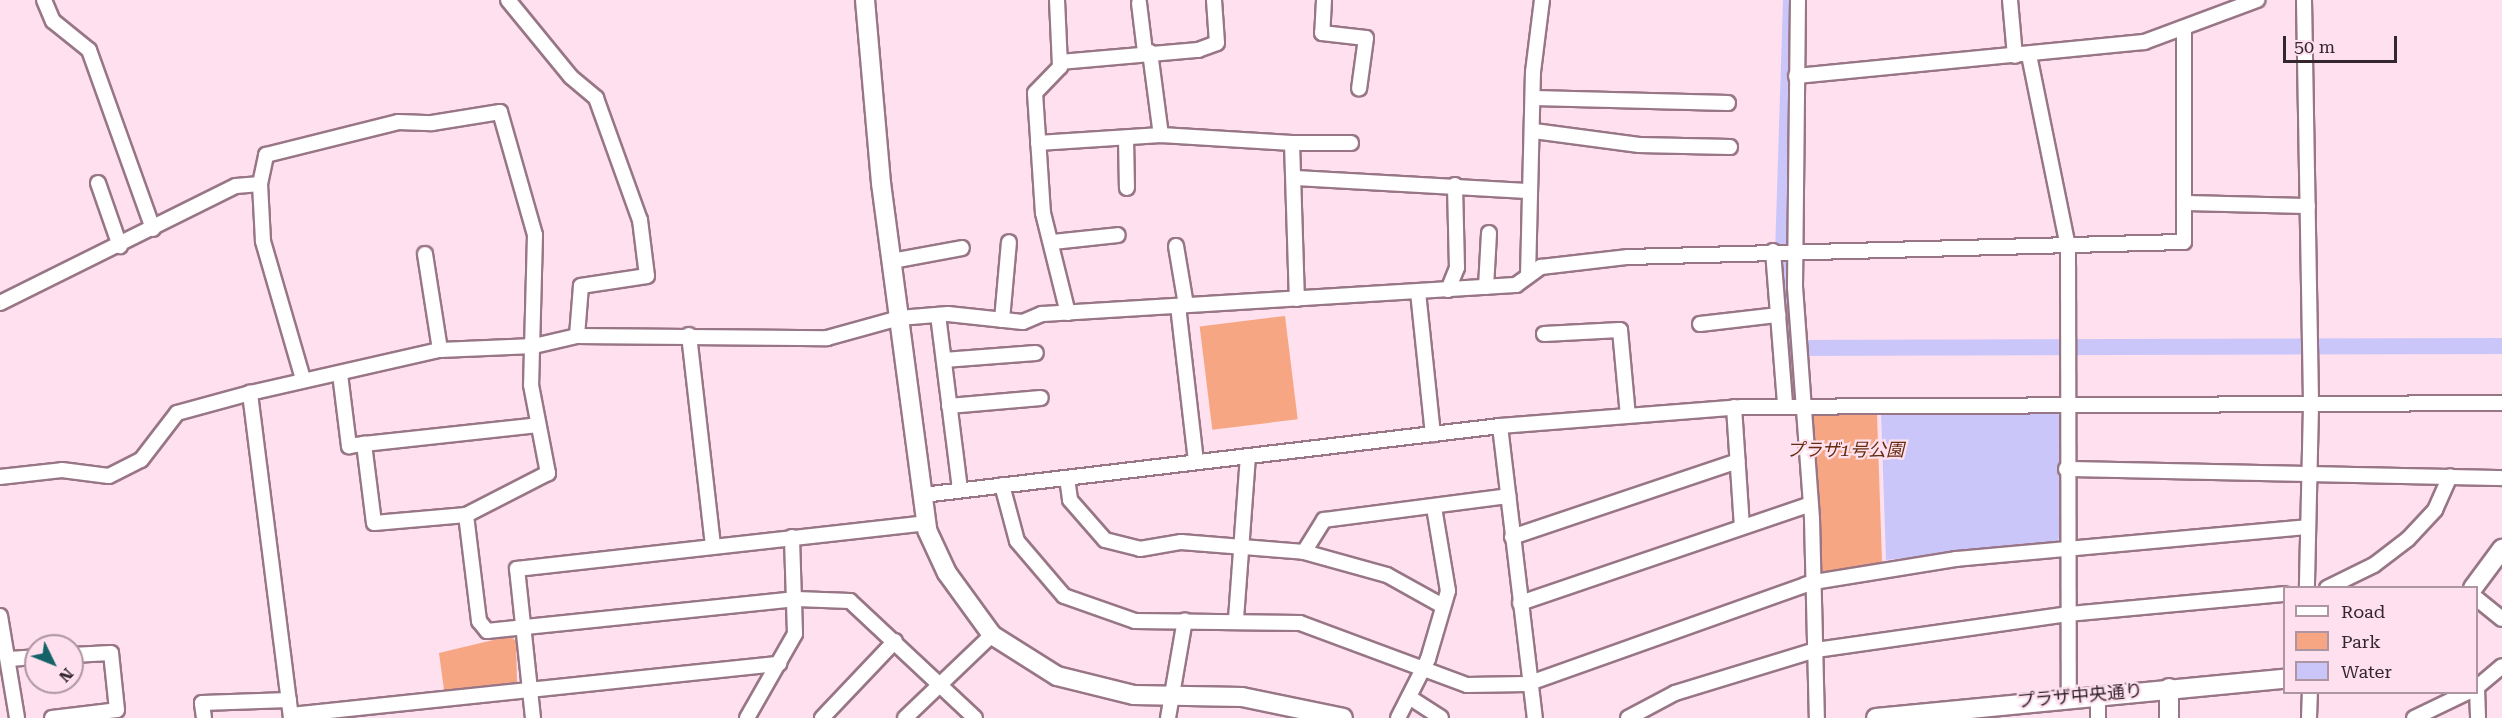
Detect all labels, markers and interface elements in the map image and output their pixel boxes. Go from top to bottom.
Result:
scale bar [2286,24,2400,62]
text: 50 m [2294,36,2335,57]
park label: プラザ1号公園 [1786,439,1904,461]
legend [2283,586,2478,694]
text: Road [2341,601,2385,622]
text: Park [2341,631,2381,652]
north arrow [24,634,84,694]
text: Water [2341,661,2392,682]
text: N [55,664,77,686]
street label: プラザ中央通り [2016,680,2144,712]

